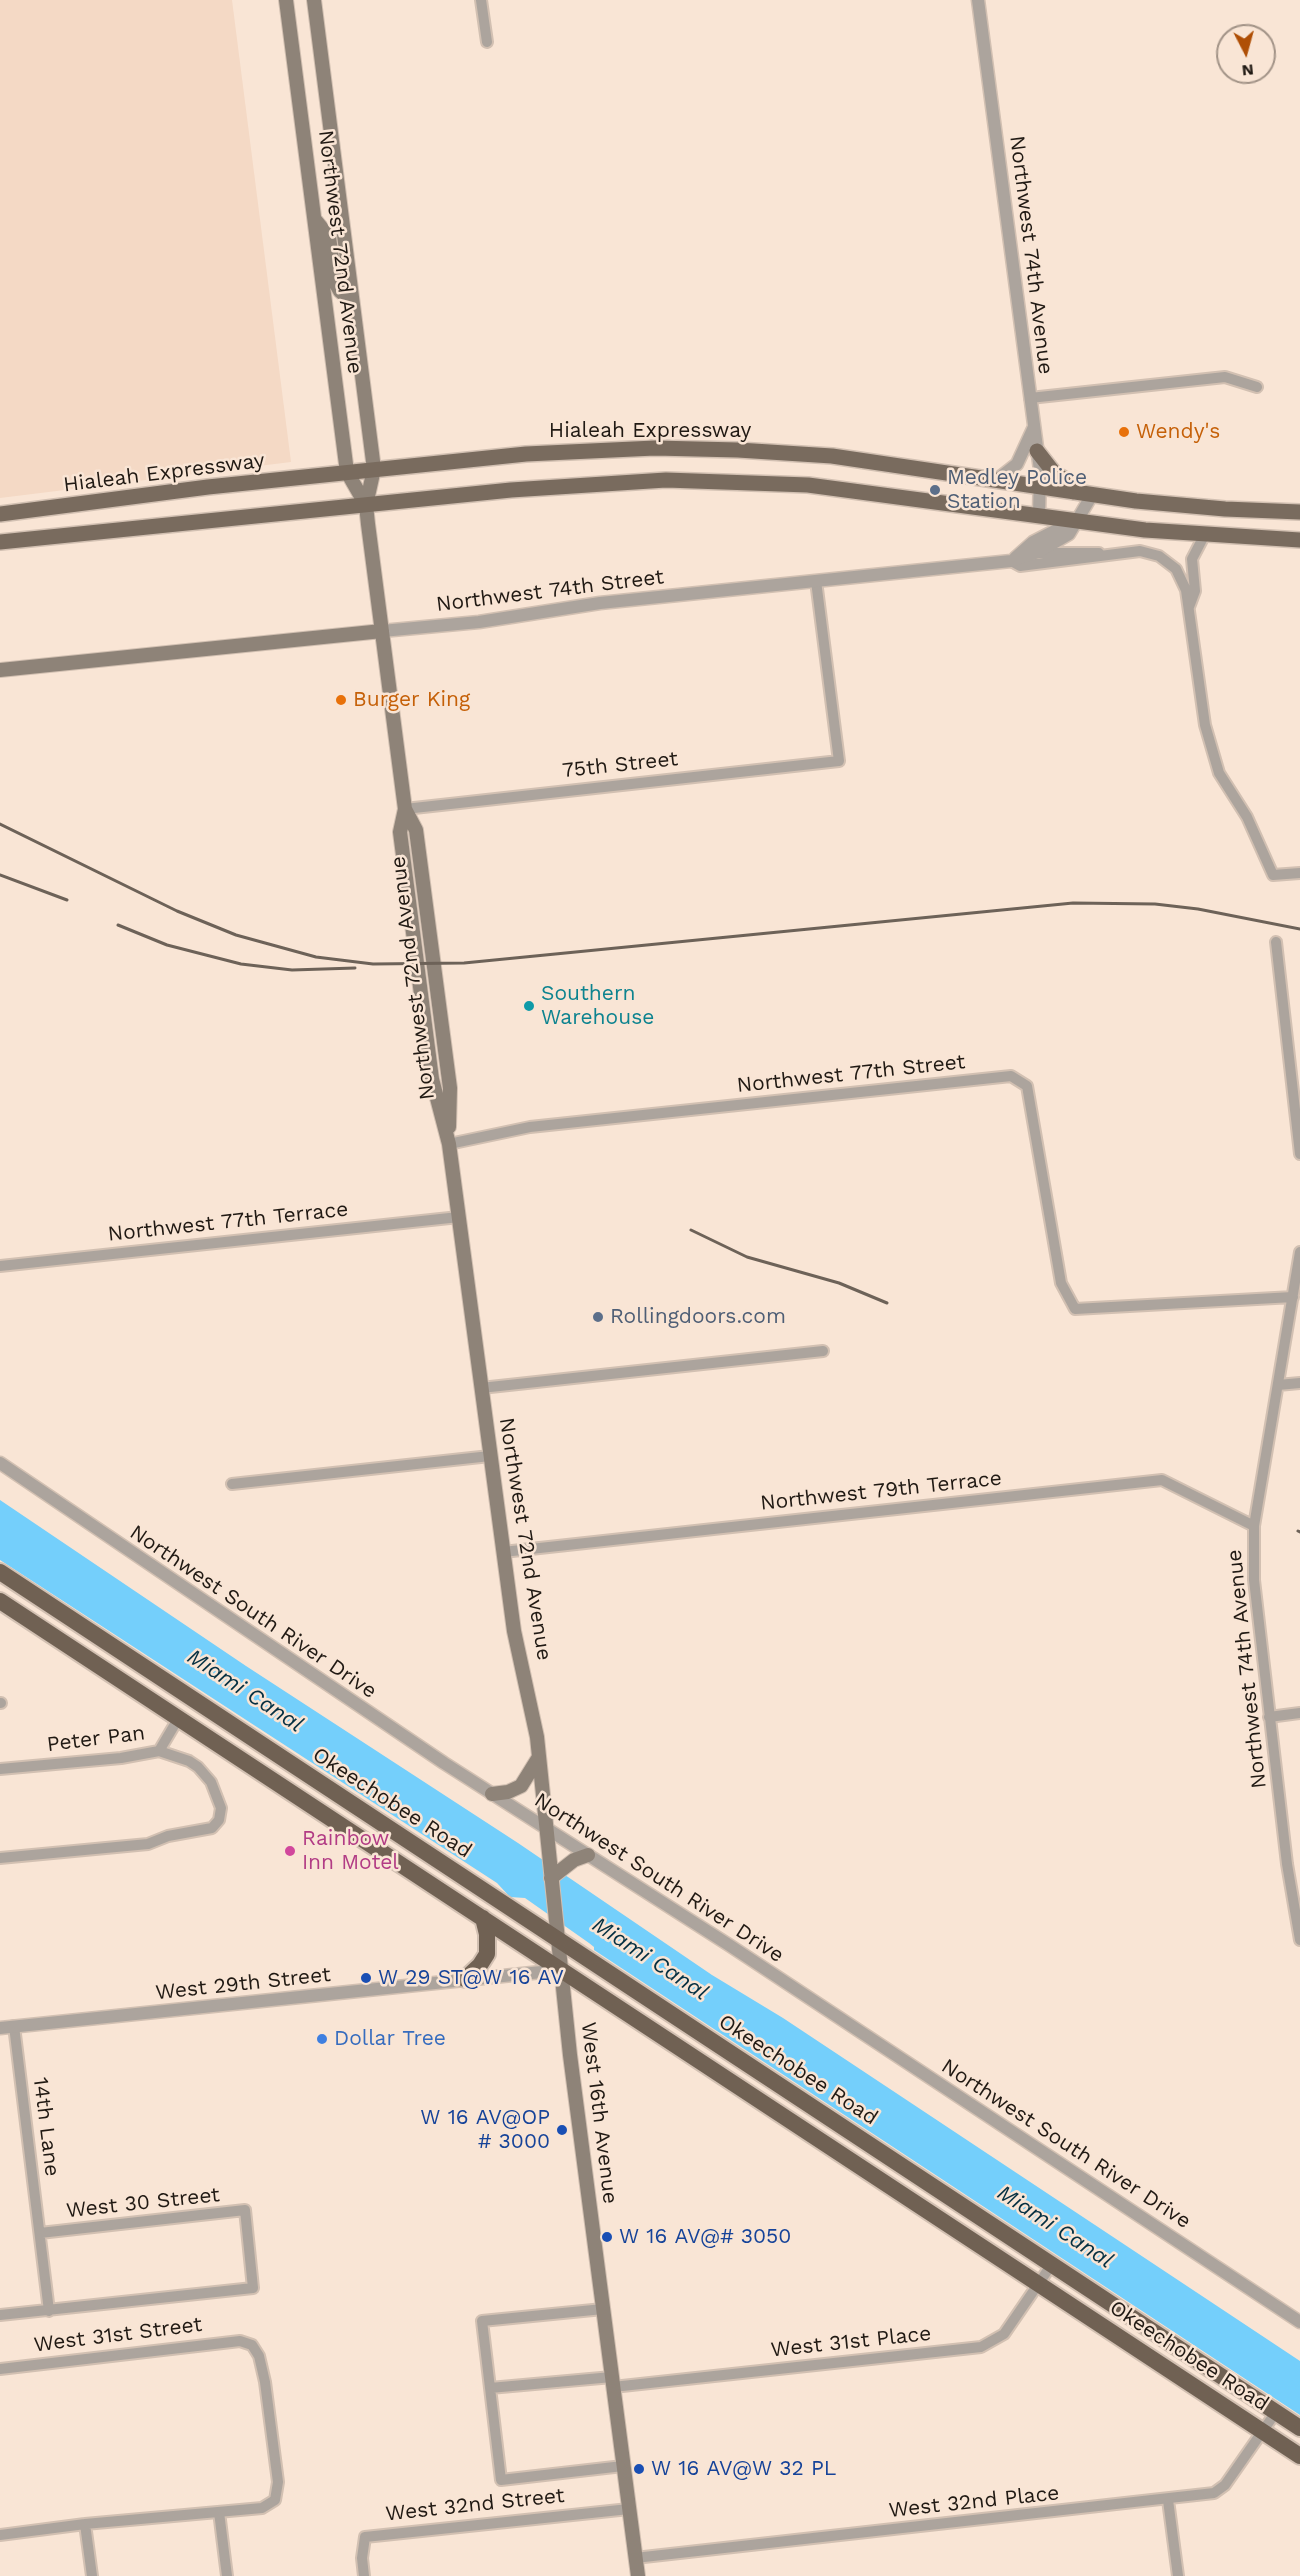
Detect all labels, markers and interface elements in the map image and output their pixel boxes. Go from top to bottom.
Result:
north arrow [1216,24,1276,84]
text: N [1241,60,1255,80]
street label: Northwest 72nd Avenue [313,129,367,375]
street label: Northwest 74th Avenue [1004,134,1058,376]
street label: Hialeah Expressway [549,418,751,444]
place label: Wendy's [1136,419,1220,445]
marker: Wendy's [1117,425,1131,439]
street label: Hialeah Expressway [62,448,266,498]
place label: Medley Police Station [947,465,1087,515]
marker: Medley Police Station [928,483,942,497]
street label: Northwest 74th Street [435,565,665,617]
place label: Burger King [353,687,470,713]
marker: Burger King [334,693,348,707]
street label: 75th Street [561,746,679,784]
street label: Northwest 72nd Avenue [386,855,440,1101]
place label: Southern Warehouse [541,981,654,1031]
marker: Southern Warehouse [522,999,536,1013]
street label: Northwest 77th Street [736,1049,966,1099]
street label: Northwest 77th Terrace [107,1197,349,1247]
place label: Rollingdoors.com [610,1304,786,1330]
marker: Rollingdoors.com [591,1310,605,1324]
street label: Northwest 72nd Avenue [493,1416,557,1662]
street label: Northwest 79th Terrace [759,1466,1003,1516]
street label: Northwest South River Drive [125,1520,381,1704]
street label: Northwest 74th Avenue [1222,1548,1272,1790]
water label: Miami Canal [182,1644,308,1738]
street label: Peter Pan [45,1720,147,1758]
street label: Okeechobee Road [308,1742,476,1864]
street label: Northwest South River Drive [530,1788,788,1968]
place label: Rainbow Inn Motel [302,1826,399,1876]
marker: Rainbow Inn Motel [283,1844,297,1858]
water label: Miami Canal [587,1912,713,2006]
street label: West 29th Street [154,1962,332,2006]
place label: W 29 ST@W 16 AV [378,1965,564,1991]
marker: W 29 ST@W 16 AV [359,1971,373,1985]
street label: Okeechobee Road [714,2009,882,2131]
street label: West 16th Avenue [575,2021,623,2205]
place label: Dollar Tree [334,2026,446,2052]
marker: Dollar Tree [315,2032,329,2046]
street label: Northwest South River Drive [937,2054,1195,2234]
street label: 14th Lane [27,2076,65,2178]
place label: W 16 AV@OP # 3000 [420,2105,550,2155]
marker: W 16 AV@OP # 3000 [555,2123,569,2137]
water label: Miami Canal [992,2180,1118,2274]
street label: West 30 Street [65,2182,221,2224]
place label: W 16 AV@# 3050 [619,2224,791,2250]
marker: W 16 AV@# 3050 [600,2230,614,2244]
street label: Okeechobee Road [1105,2295,1273,2417]
street label: West 31st Street [32,2312,204,2358]
street label: West 31st Place [770,2321,932,2363]
place label: W 16 AV@W 32 PL [651,2456,836,2482]
marker: W 16 AV@W 32 PL [632,2462,646,2476]
street label: West 32nd Place [887,2481,1061,2523]
street label: West 32nd Street [384,2483,566,2527]

